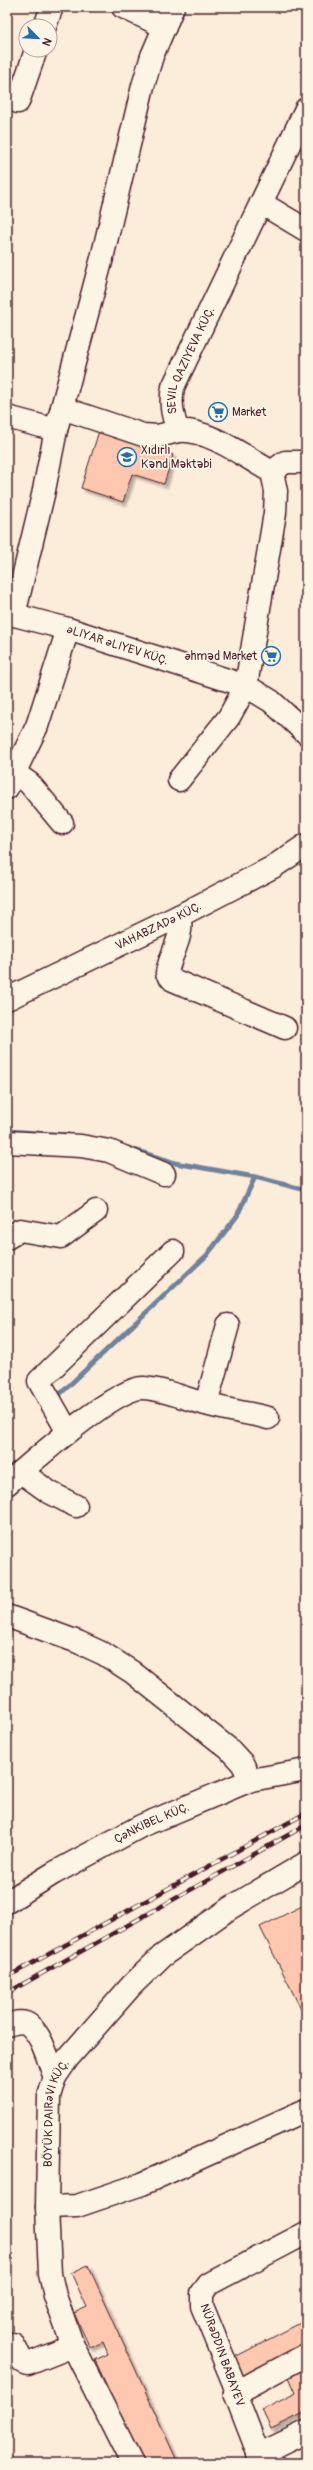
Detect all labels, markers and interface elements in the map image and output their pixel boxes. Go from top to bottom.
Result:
north arrow [18,18,58,58]
text: N [39,36,54,48]
street label: SEVIL QAZIYEVA KÜÇ. [164,304,218,415]
supermarket icon: Market [207,401,229,423]
place label: Market [232,405,266,420]
place label: Xıdırlı Kənd Məktəbi [141,443,212,472]
school or university icon: Xıdırlı Kənd Məktəbi [116,446,138,468]
street label: ƏLIYAR ƏLIYEV KÜÇ. [65,622,170,668]
supermarket icon: Əhməd Market [260,645,282,667]
place label: Əhməd Market [184,649,257,664]
street label: VAHABZADƏ KÜÇ. [113,898,204,953]
street label: ÇƏNKIBEL KÜÇ. [112,1799,191,1847]
street label: BÖYÜK DAIRƏVI KÜÇ. [39,2057,72,2167]
street label: NÜRƏDDIN BABAYEV [196,2301,248,2408]

